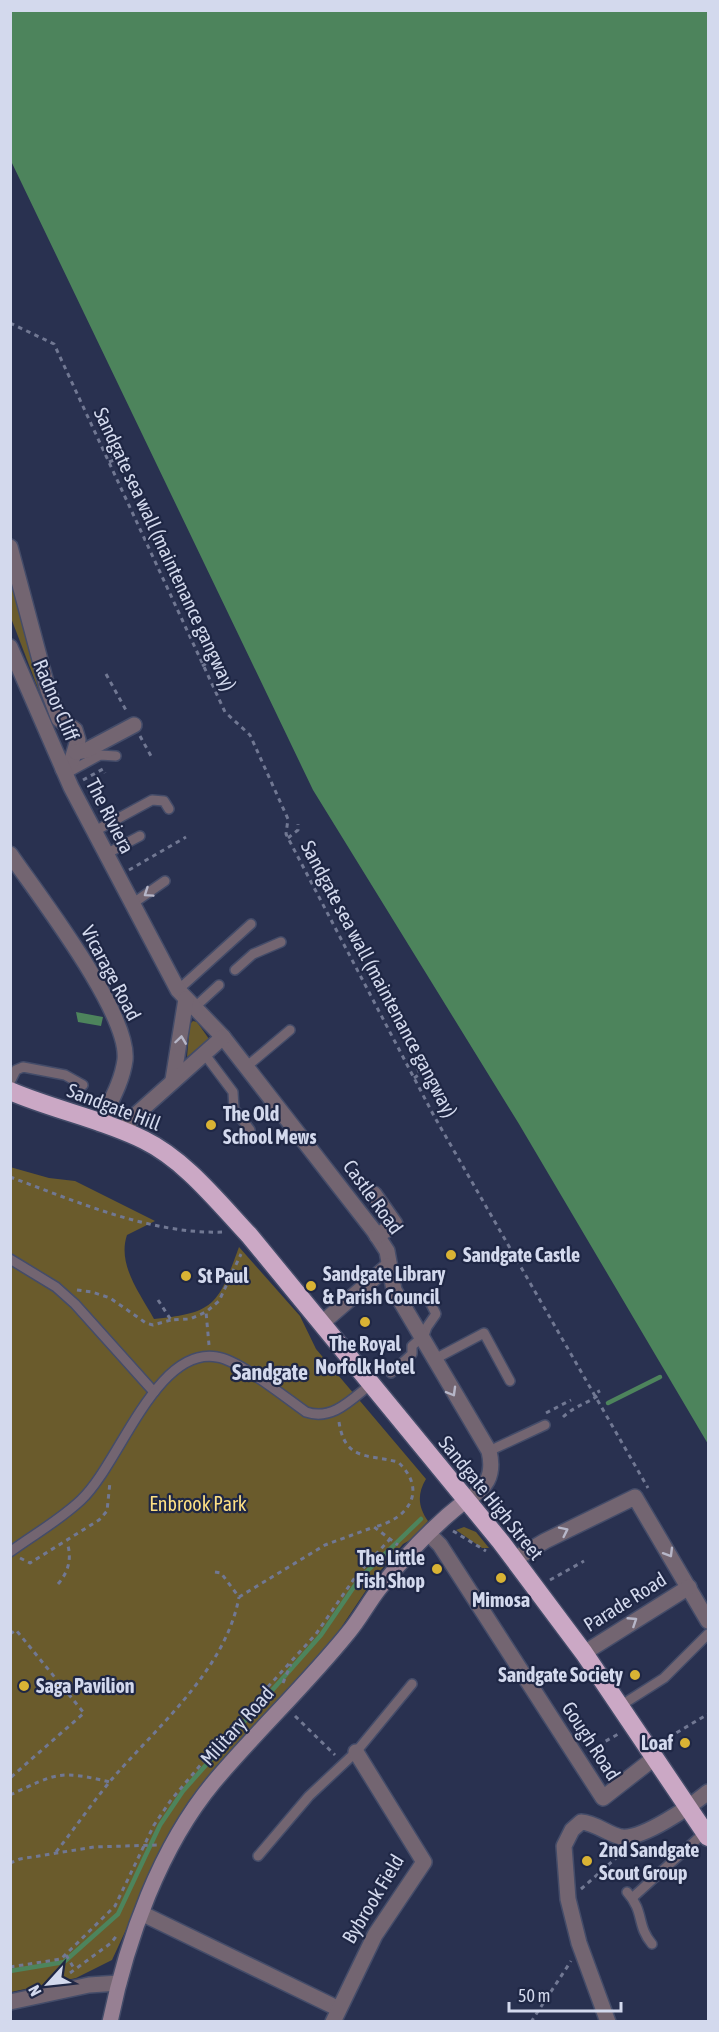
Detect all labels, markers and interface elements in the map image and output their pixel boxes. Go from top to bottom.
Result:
street label: Sandgate sea wall (maintenance gangway) [90,404,241,694]
street label: Radnor Cliff [29,656,84,744]
street label: The Riviera [82,774,139,857]
street label: Sandgate sea wall (maintenance gangway) [297,837,462,1121]
one-way arrow [144,885,155,896]
street label: Vicarage Road [77,921,146,1024]
one-way arrow [174,1035,187,1045]
street label: Sandgate Hill [64,1078,165,1135]
place label: The Old School Mews [223,1102,317,1148]
marker: The Old School Mews [204,1118,218,1132]
street label: Castle Road [339,1155,408,1238]
place label: Sandgate Castle [463,1243,580,1266]
marker: Sandgate Castle [444,1248,458,1262]
place label: Sandgate Library & Parish Council [323,1262,446,1308]
place label: St Paul [198,1264,249,1287]
marker: St Paul [179,1269,193,1283]
marker: Sandgate Library & Parish Council [304,1279,318,1293]
marker: The Royal Norfolk Hotel [358,1315,372,1329]
place label: The Royal Norfolk Hotel [315,1332,416,1378]
district label: Sandgate [232,1359,308,1385]
one-way arrow [445,1386,456,1396]
street label: Sandgate High Street [434,1431,549,1565]
park label: Enbrook Park [149,1492,247,1515]
one-way arrow [558,1527,569,1538]
place label: The Little Fish Shop [356,1546,425,1592]
one-way arrow [662,1547,674,1557]
marker: The Little Fish Shop [430,1562,444,1576]
street label: Parade Road [579,1567,670,1636]
marker: Mimosa [494,1571,508,1585]
place label: Mimosa [472,1588,530,1611]
one-way arrow [626,1617,637,1628]
place label: Sandgate Society [498,1663,624,1686]
marker: Sandgate Society [628,1668,642,1682]
place label: Saga Pavilion [36,1674,134,1697]
marker: Saga Pavilion [17,1679,31,1693]
street label: Military Road [195,1682,278,1770]
street label: Gough Road [558,1697,625,1784]
place label: Loaf [641,1731,673,1754]
marker: Loaf [678,1736,692,1750]
place label: 2nd Sandgate Scout Group [599,1838,699,1884]
street label: Bybrook Field [337,1850,408,1947]
marker: 2nd Sandgate Scout Group [580,1854,594,1868]
north arrow [18,1954,78,2014]
scale bar [509,1975,622,2013]
text: N [24,1983,45,1999]
text: 50 m [518,1985,550,2006]

